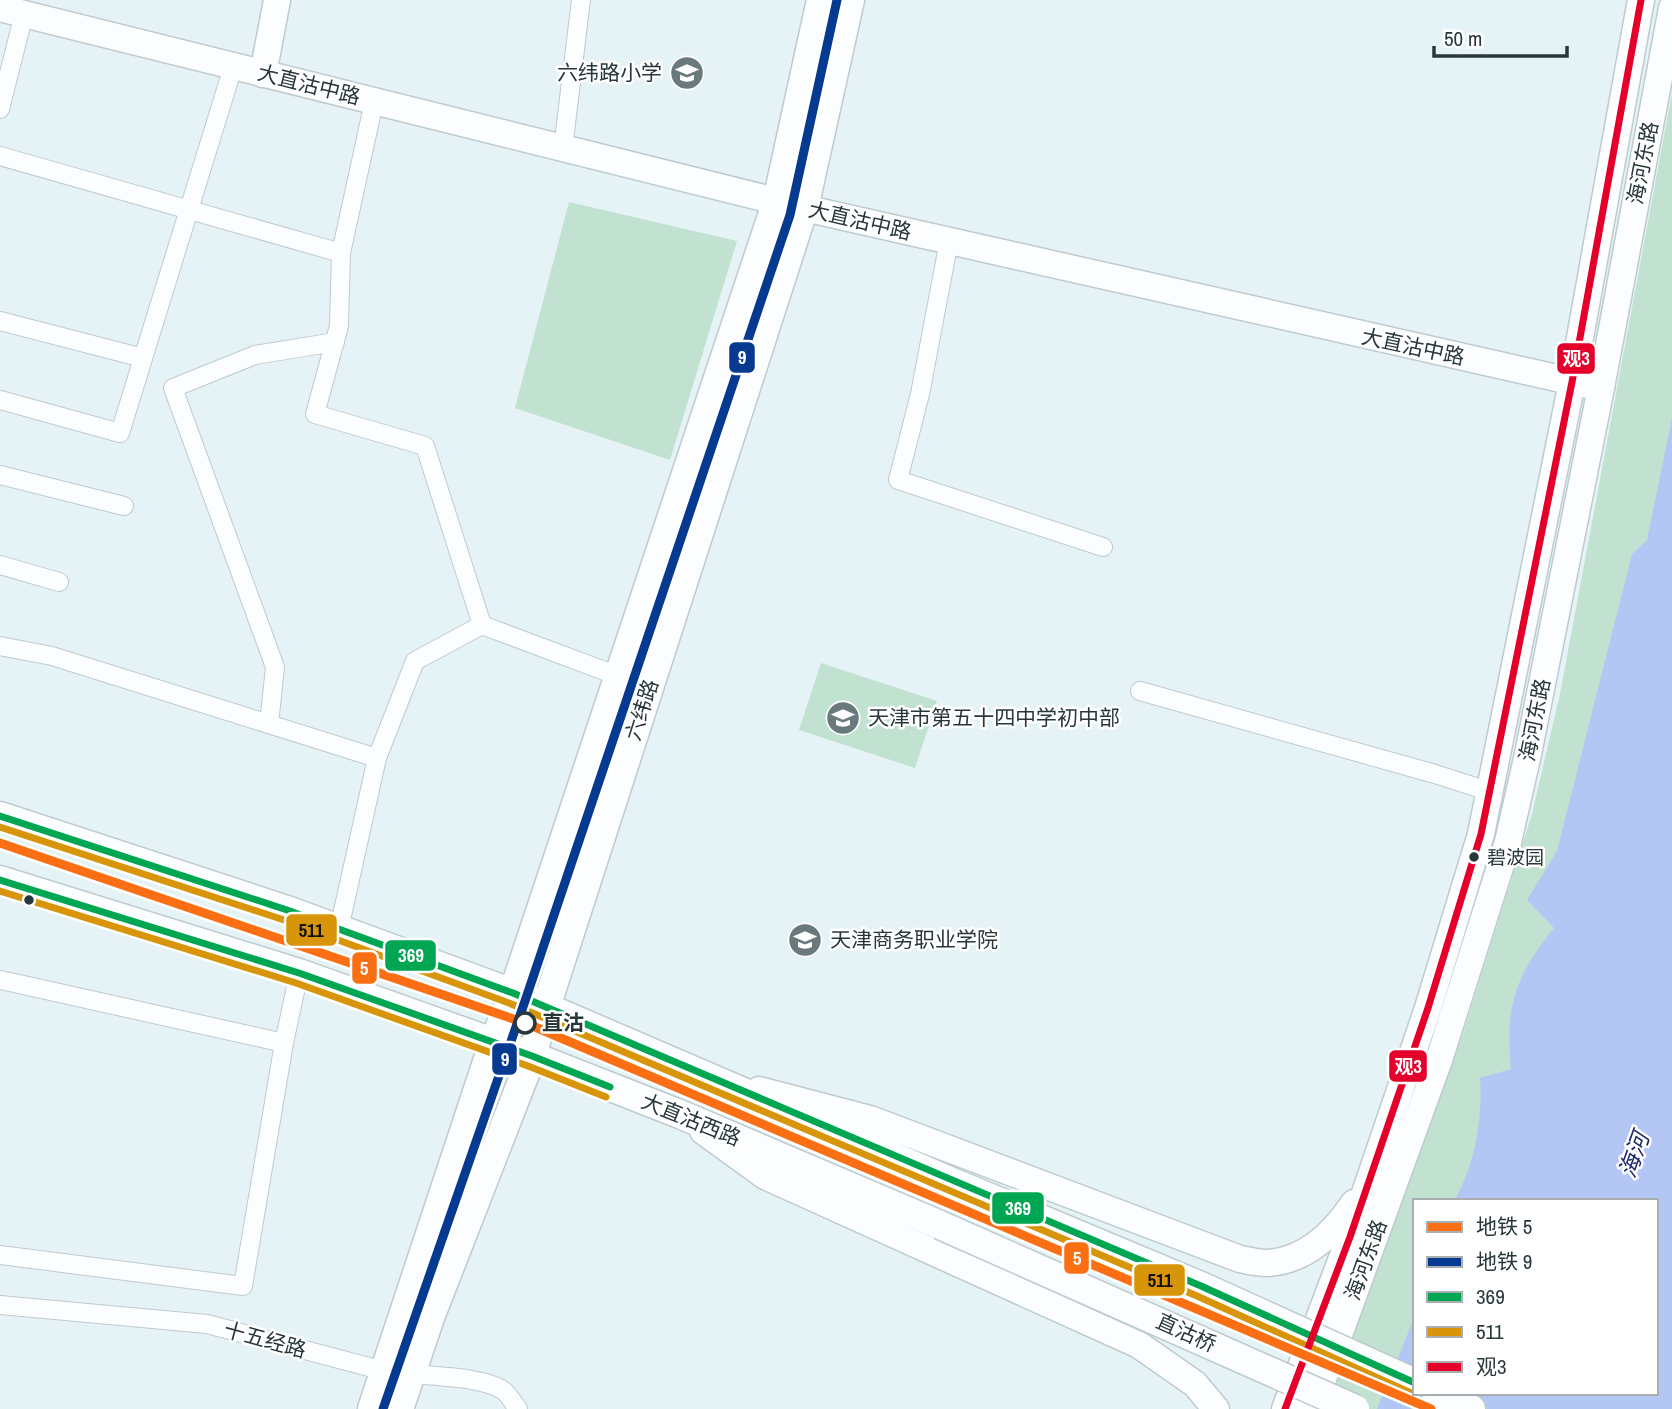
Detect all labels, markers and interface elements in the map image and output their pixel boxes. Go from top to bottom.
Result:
scale bar [1434,14,1567,58]
text: 50 m [1444,24,1482,53]
school or university icon: 六纬路小学 [668,54,706,92]
street label: 大直沽中路 [255,58,364,111]
place label: 六纬路小学 [557,58,662,87]
street label: 海河东路 [1620,119,1665,207]
street label: 大直沽中路 [806,195,915,246]
street label: 大直沽中路 [1359,321,1467,372]
line badge: 9 [728,341,756,374]
line badge: 观3 [1556,342,1596,375]
text: 9 [738,344,747,370]
text: 观3 [1562,345,1590,371]
street label: 六纬路 [618,675,665,744]
street label: 海河东路 [1512,676,1557,764]
school or university icon: 天津市第五十四中学初中部 [824,699,862,737]
place label: 天津市第五十四中学初中部 [868,703,1120,732]
place label: 碧波园 [1487,844,1544,870]
marker: 碧波园 [1467,850,1481,864]
unlabelled marker [22,893,36,907]
line badge: 511 [285,913,338,947]
text: 511 [298,917,324,943]
school or university icon: 天津商务职业学院 [786,921,824,959]
place label: 天津商务职业学院 [830,925,998,954]
line badge: 369 [384,939,437,972]
text: 369 [398,942,424,968]
line badge: 5 [351,951,378,985]
text: 5 [360,955,369,981]
place label: 直沽 [542,1008,584,1037]
marker: 直沽 [514,1012,536,1034]
line badge: 9 [491,1042,518,1076]
text: 9 [501,1046,510,1072]
line badge: 观3 [1388,1049,1428,1083]
text: 观3 [1394,1053,1422,1079]
street label: 大直沽西路 [637,1086,745,1153]
water label: 海河 [1611,1124,1657,1182]
line badge: 369 [991,1191,1045,1225]
text: 369 [1005,1195,1031,1221]
legend [1413,1199,1658,1395]
text: 地铁 5 [1476,1212,1532,1241]
street label: 海河东路 [1338,1215,1394,1304]
line badge: 5 [1063,1241,1090,1275]
text: 5 [1073,1245,1082,1271]
text: 地铁 9 [1476,1247,1532,1276]
line badge: 511 [1133,1263,1186,1297]
text: 511 [1147,1267,1173,1293]
text: 369 [1476,1282,1505,1311]
street label: 直沽桥 [1152,1306,1221,1359]
street label: 十五经路 [221,1315,309,1364]
text: 511 [1476,1317,1504,1346]
text: 观3 [1476,1352,1507,1381]

